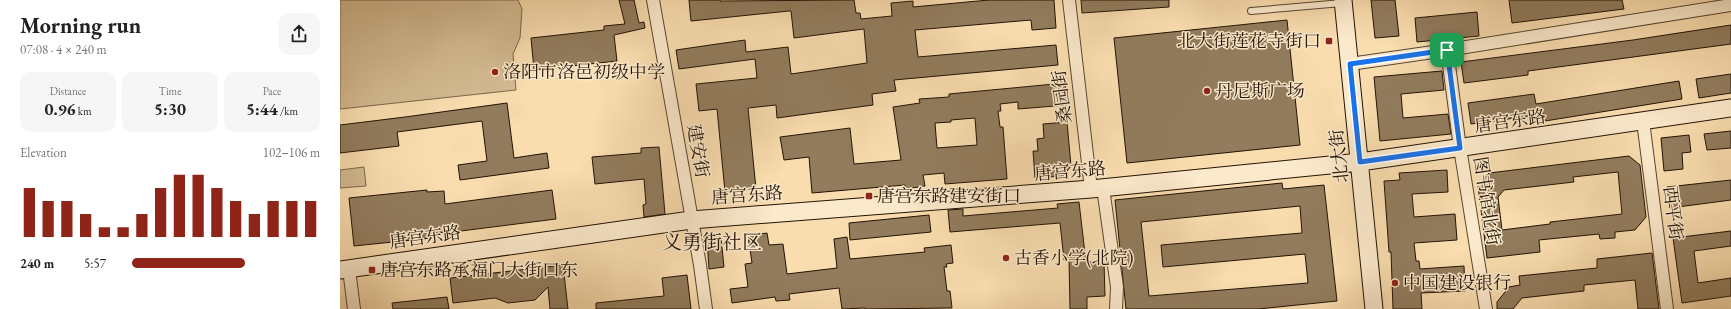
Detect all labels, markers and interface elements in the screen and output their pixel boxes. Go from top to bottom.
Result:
text: Morning run [20,11,141,40]
button: share [278,13,320,55]
place label: 北大街莲花寺街口 [1177,29,1321,52]
pin [1430,33,1464,67]
marker: 北大街莲花寺街口 [1324,36,1334,46]
icon: arrive [1436,39,1458,61]
text: 07:08 · 4 × 240 m [20,41,107,58]
place label: 洛阳市洛邑初级中学 [503,60,665,83]
marker: 洛阳市洛邑初级中学 [490,67,500,77]
street label: 桑园街 [1047,69,1076,125]
place label: 丹尼斯广场 [1215,79,1305,102]
text: Distance [50,84,86,98]
text: Time [159,84,181,98]
text: Pace [263,84,281,98]
marker: 丹尼斯广场 [1202,86,1212,96]
text: 0.96 [44,98,76,120]
text: 5:30 [154,98,186,120]
text: 5:44 [246,98,278,120]
text: km [76,104,92,118]
text: /km [278,104,298,118]
street label: 唐宫东路 [1473,104,1547,137]
street label: 建安街 [682,122,715,179]
street label: 北大街 [1324,128,1353,184]
text: Elevation [20,144,67,161]
text: 102–106 m [263,144,320,161]
street label: 图书馆北街 [1469,155,1506,247]
street label: 唐宫东路 [1033,156,1107,185]
street label: 唐宫东路 [710,181,784,208]
place label: 唐宫东路建安街口 [877,184,1021,207]
street label: 西平街 [1659,185,1688,241]
marker: 唐宫东路建安街口 [864,191,874,201]
street label: 唐宫东路 [388,220,462,253]
district label: 义勇街社区 [662,229,762,255]
place label: 古香小学(北院) [1014,246,1133,269]
marker: 古香小学(北院) [1001,253,1011,263]
text: 240 m [20,255,54,272]
text: 5:57 [84,255,106,272]
place label: 唐宫东路承福门大街口东 [380,258,578,281]
marker: 唐宫东路承福门大街口东 [367,265,377,275]
place label: 中国建设银行 [1403,271,1511,294]
marker: 中国建设银行 [1390,278,1400,288]

